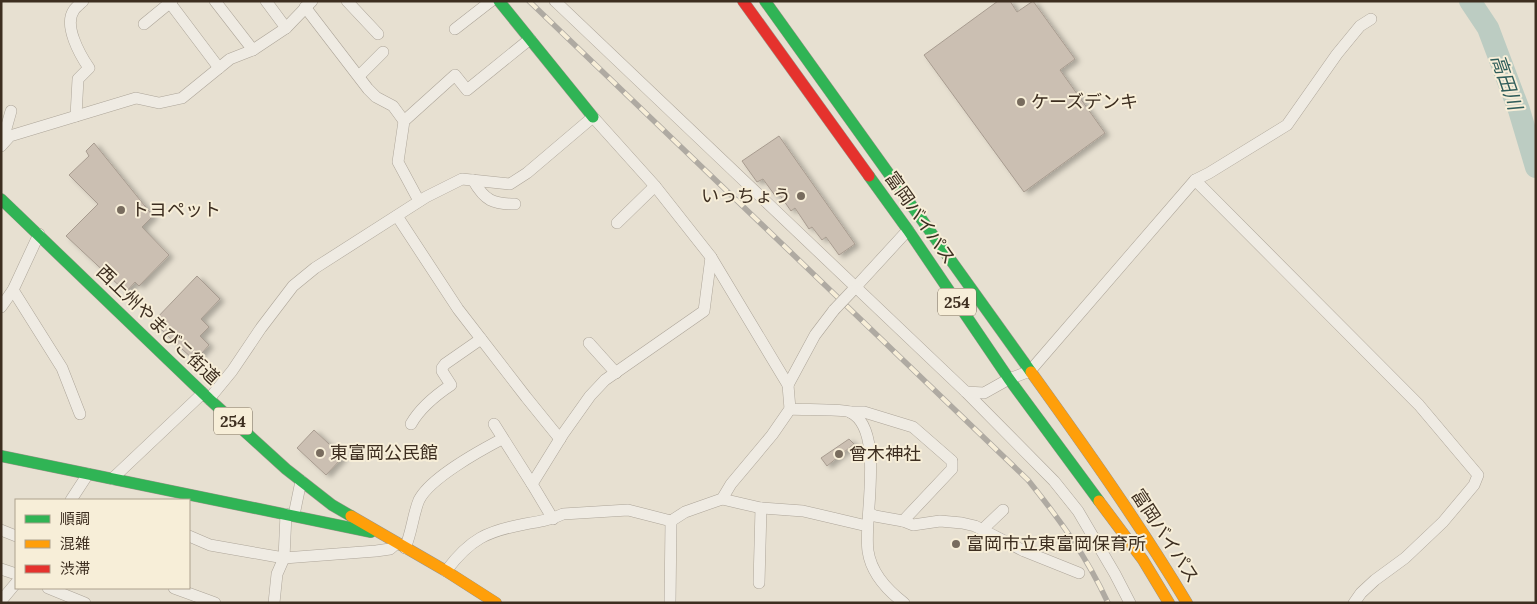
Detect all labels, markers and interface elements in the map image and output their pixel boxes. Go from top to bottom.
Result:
water label: 高田川 [1486,51,1528,115]
place label: ケーズデンキ [1031,90,1138,113]
marker: ケーズデンキ [1015,96,1027,108]
street label: 富岡バイパス [880,167,961,268]
place label: いっちょう [701,184,791,207]
marker: いっちょう [795,190,807,202]
place label: トヨペット [131,198,221,221]
marker: トヨペット [115,204,127,216]
street label: 西上州やまびこ街道 [92,260,225,389]
road number: 254 [938,288,976,316]
road number: 254 [214,408,252,434]
place label: 東富岡公民館 [330,441,438,464]
place label: 曾木神社 [849,442,921,465]
marker: 東富岡公民館 [314,447,326,459]
marker: 曾木神社 [833,448,845,460]
street label: 富岡バイパス [1126,484,1204,587]
legend [15,499,190,589]
text: 順調 [60,509,90,528]
place label: 富岡市立東富岡保育所 [966,532,1146,555]
text: 混雑 [60,534,90,553]
marker: 富岡市立東富岡保育所 [950,538,962,550]
text: 渋滞 [60,559,90,578]

